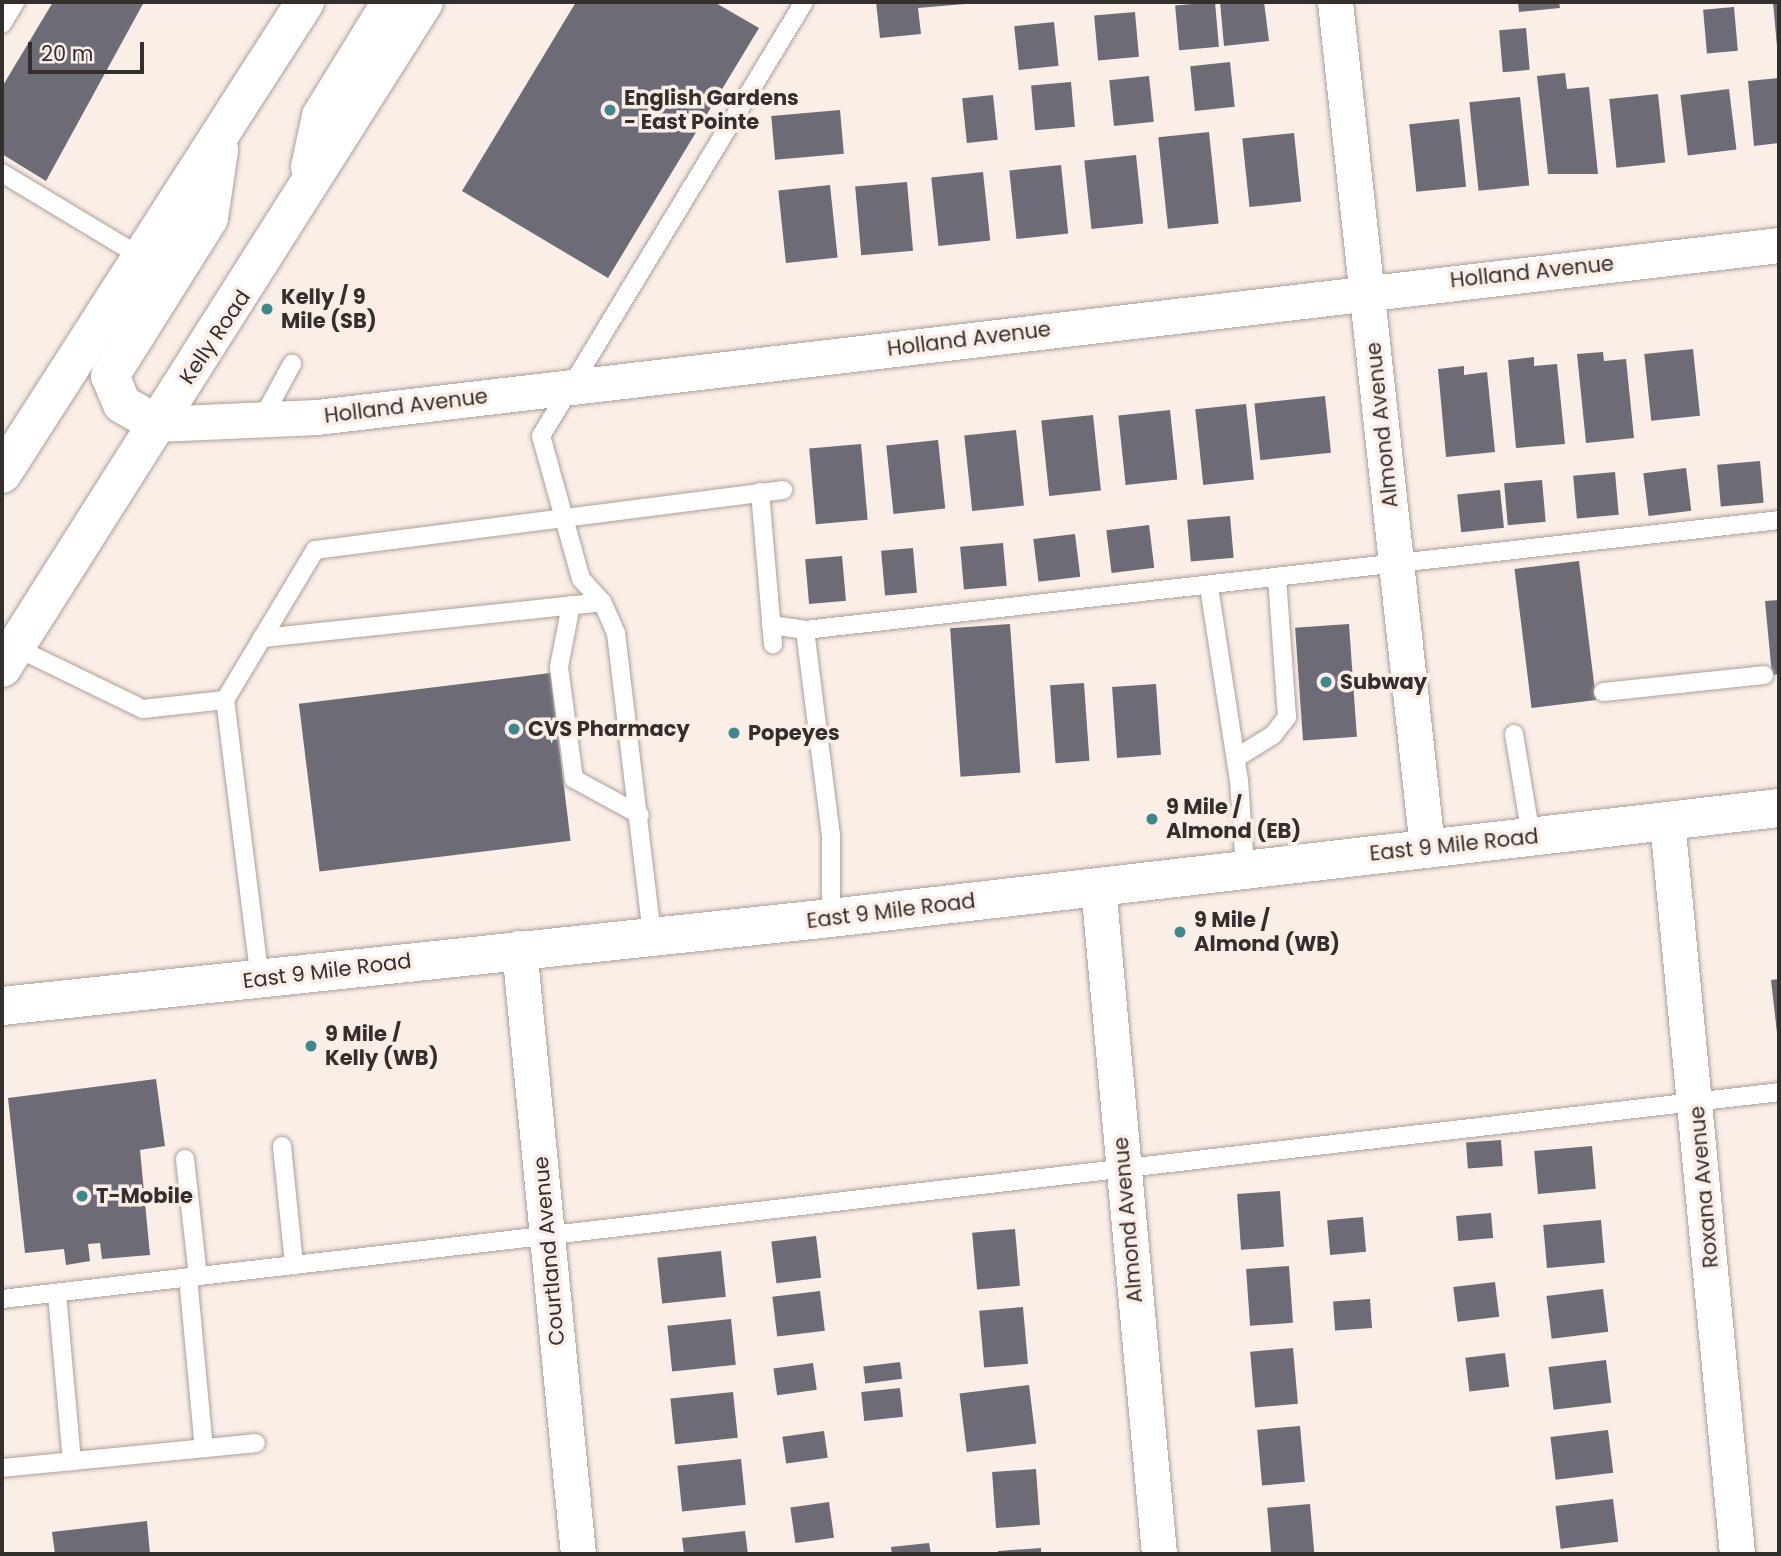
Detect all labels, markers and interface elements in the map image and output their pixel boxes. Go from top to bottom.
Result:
scale bar [32,28,147,72]
text: 20 m [41,39,94,68]
place label: English Gardens - East Pointe [624,85,799,135]
marker: English Gardens - East Pointe [602,102,618,118]
street label: Holland Avenue [1449,251,1615,293]
place label: Kelly / 9 Mile (SB) [281,284,377,334]
street label: Kelly Road [174,285,256,389]
marker: Kelly / 9 Mile (SB) [259,301,275,317]
street label: Holland Avenue [886,316,1052,362]
street label: Almond Avenue [1361,341,1403,509]
street label: Holland Avenue [323,383,489,429]
place label: Subway [1340,669,1427,695]
marker: Subway [1318,674,1334,690]
place label: CVS Pharmacy [528,716,690,742]
place label: Popeyes [748,720,840,746]
marker: CVS Pharmacy [506,721,522,737]
marker: Popeyes [726,725,742,741]
place label: 9 Mile / Almond (EB) [1166,794,1301,844]
marker: 9 Mile / Almond (EB) [1144,811,1160,827]
street label: East 9 Mile Road [1368,824,1540,866]
street label: East 9 Mile Road [805,888,977,934]
place label: 9 Mile / Almond (WB) [1194,907,1340,957]
marker: 9 Mile / Almond (WB) [1172,924,1188,940]
street label: East 9 Mile Road [241,948,413,994]
place label: 9 Mile / Kelly (WB) [325,1021,439,1071]
marker: 9 Mile / Kelly (WB) [303,1038,319,1054]
street label: Roxana Avenue [1684,1105,1724,1269]
street label: Almond Avenue [1108,1136,1148,1304]
street label: Courtland Avenue [528,1155,570,1347]
place label: T-Mobile [96,1183,193,1209]
marker: T-Mobile [74,1188,90,1204]

